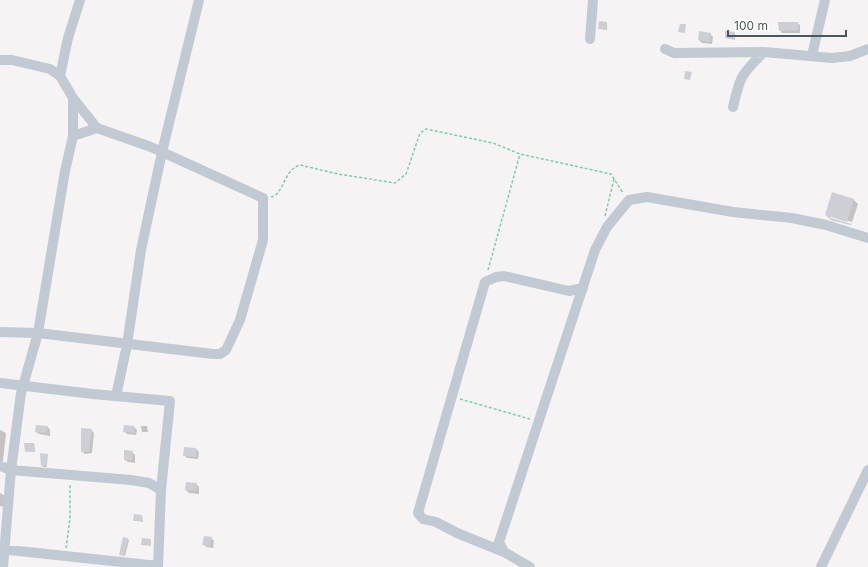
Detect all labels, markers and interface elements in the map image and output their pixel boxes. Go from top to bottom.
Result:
scale bar [728,12,846,38]
text: 100 m [734,18,768,33]

